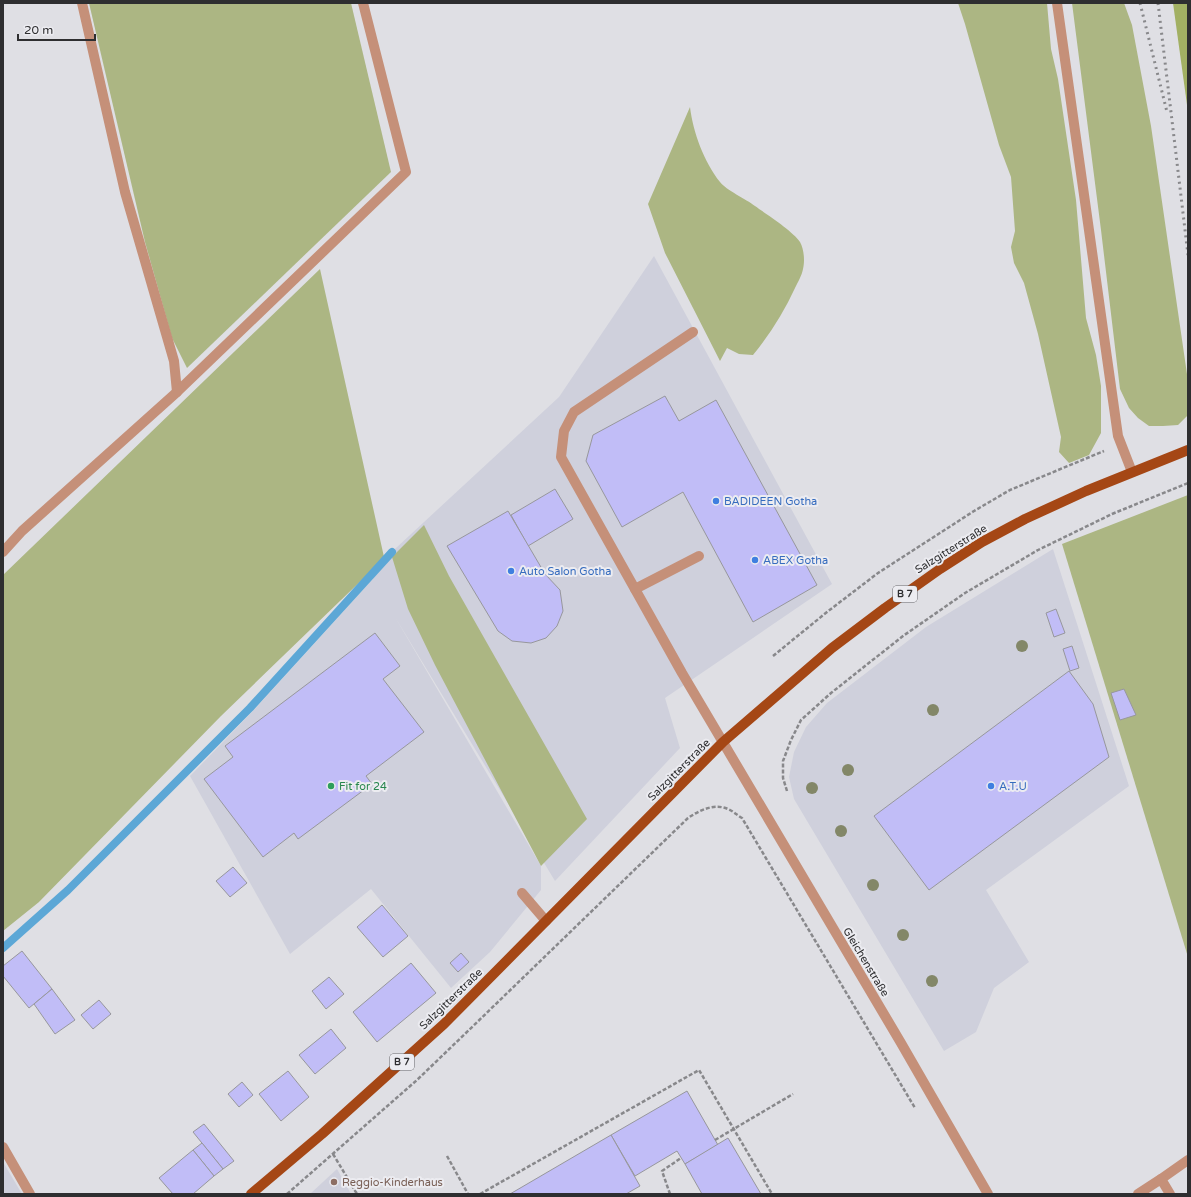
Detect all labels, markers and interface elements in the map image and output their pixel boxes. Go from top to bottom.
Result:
scale bar [18,16,95,42]
text: 20 m [24,23,53,37]
place label: BADIDEEN Gotha [724,495,817,508]
marker: BADIDEEN Gotha [711,496,721,506]
street label: Salzgitterstraße [913,522,989,576]
place label: ABEX Gotha [763,554,828,567]
marker: ABEX Gotha [750,555,760,565]
place label: Auto Salon Gotha [519,565,611,578]
marker: Auto Salon Gotha [506,566,516,576]
road number: B 7 [893,586,917,602]
street label: Salzgitterstraße [645,736,713,804]
place label: Fit for 24 [339,780,387,793]
place label: A.T.U [999,780,1027,793]
marker: Fit for 24 [326,781,336,791]
marker: A.T.U [986,781,996,791]
street label: Gleichenstraße [840,925,892,999]
street label: Salzgitterstraße [417,966,485,1032]
road number: B 7 [390,1054,414,1070]
place label: Reggio-Kinderhaus [342,1176,443,1189]
marker: Reggio-Kinderhaus [329,1177,339,1187]

